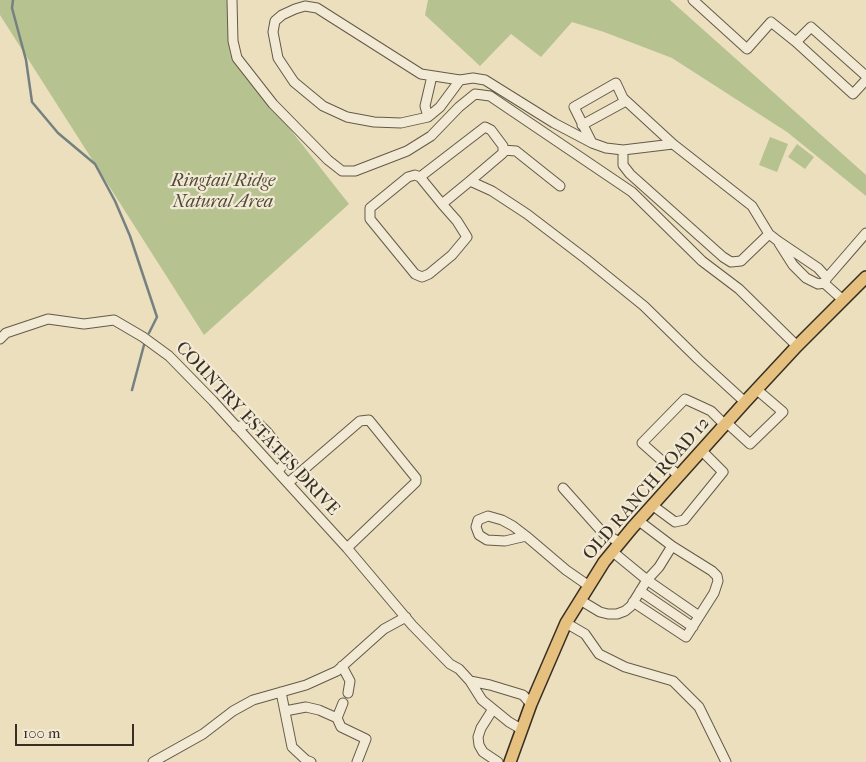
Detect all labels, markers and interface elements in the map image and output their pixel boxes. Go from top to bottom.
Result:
park label: Ringtail Ridge Natural Area [171,171,275,213]
street label: COUNTRY ESTATES DRIVE [171,338,343,520]
street label: OLD RANCH ROAD 12 [579,413,715,565]
scale bar [18,714,136,746]
text: 100 m [23,724,61,742]

